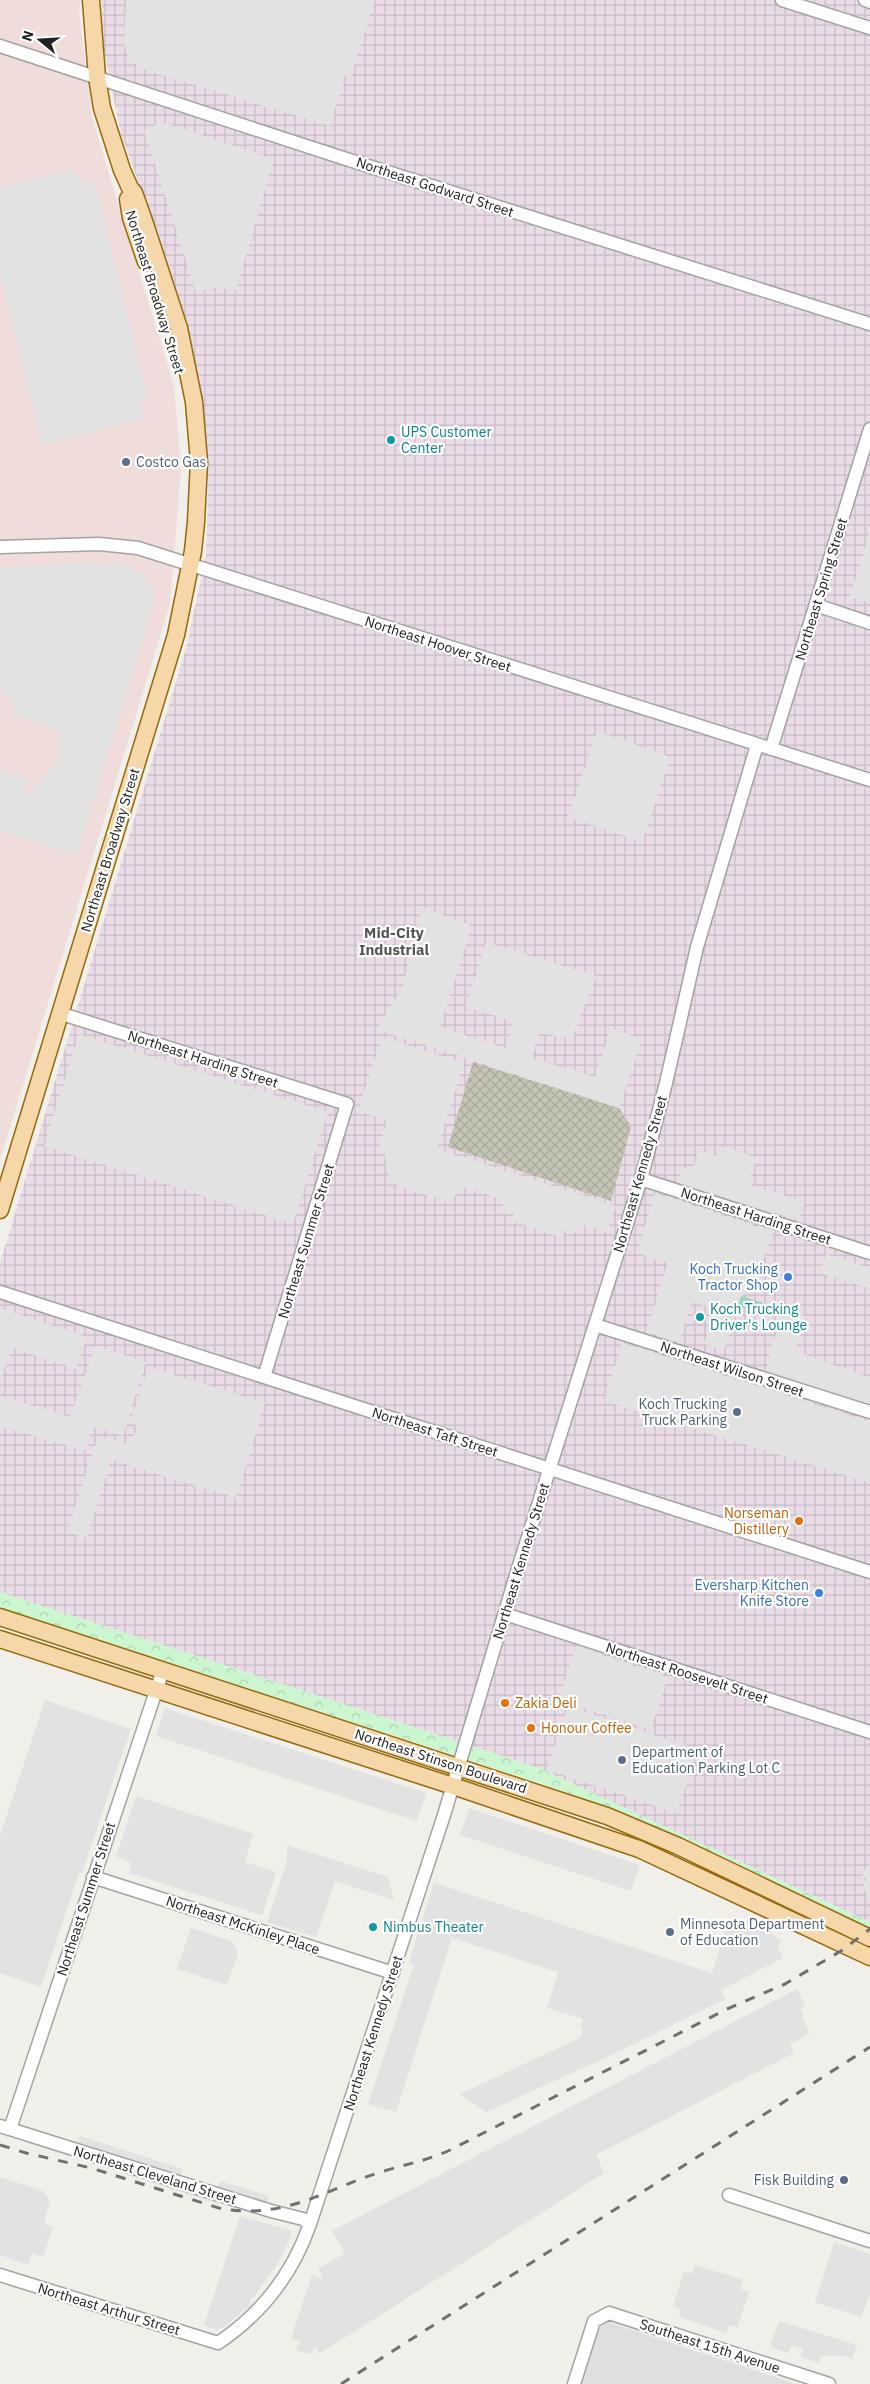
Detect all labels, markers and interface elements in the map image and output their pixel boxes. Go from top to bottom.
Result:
north arrow [15,15,65,65]
text: N [18,28,38,44]
street label: Northeast Godward Street [354,153,516,221]
street label: Northeast Broadway Street [122,208,189,376]
place label: UPS Customer Center [401,423,492,457]
marker: UPS Customer Center [385,434,397,446]
place label: Costco Gas [136,453,206,471]
marker: Costco Gas [120,456,132,468]
street label: Northeast Spring Street [791,516,851,662]
street label: Northeast Hoover Street [363,612,513,676]
street label: Northeast Broadway Street [77,766,144,934]
district label: Mid-City Industrial [359,923,429,959]
street label: Northeast Harding Street [126,1026,281,1092]
street label: Northeast Kennedy Street [609,1093,671,1255]
street label: Northeast Summer Street [274,1161,338,1321]
street label: Northeast Harding Street [679,1183,834,1249]
place label: Koch Trucking Tractor Shop [690,1260,779,1294]
marker: Koch Trucking Tractor Shop [782,1271,794,1283]
place label: Koch Trucking Driver's Lounge [710,1300,807,1334]
marker: Koch Trucking Driver's Lounge [694,1311,706,1323]
street label: Northeast Wilson Street [658,1337,806,1401]
place label: Koch Trucking Truck Parking [639,1395,728,1429]
street label: Northeast Taft Street [370,1403,500,1461]
marker: Koch Trucking Truck Parking [731,1406,743,1418]
street label: Northeast Kennedy Street [489,1481,553,1641]
place label: Norseman Distillery [724,1504,789,1538]
marker: Norseman Distillery [793,1515,805,1527]
place label: Eversharp Kitchen Knife Store [695,1576,809,1610]
marker: Eversharp Kitchen Knife Store [813,1587,825,1599]
street label: Northeast Roosevelt Street [604,1638,770,1708]
place label: Zakia Deli [515,1694,577,1712]
marker: Zakia Deli [499,1697,511,1709]
place label: Honour Coffee [541,1719,632,1737]
marker: Honour Coffee [525,1722,537,1734]
street label: Northeast Stinson Boulevard [353,1725,529,1797]
place label: Department of Education Parking Lot C [632,1743,781,1777]
marker: Department of Education Parking Lot C [616,1754,628,1766]
street label: Northeast Summer Street [53,1820,119,1978]
street label: Northeast McKinley Place [164,1892,323,1958]
place label: Minnesota Department of Education [680,1915,824,1949]
place label: Nimbus Theater [383,1918,484,1936]
marker: Nimbus Theater [367,1921,379,1933]
marker: Minnesota Department of Education [664,1926,676,1938]
street label: Northeast Kennedy Street [339,1953,407,2113]
street label: Northeast Cleveland Street [71,2142,239,2208]
place label: Fisk Building [754,2171,835,2189]
marker: Fisk Building [838,2174,850,2186]
street label: Northeast Arthur Street [36,2279,182,2339]
street label: Southeast 15th Avenue [638,2315,783,2377]

